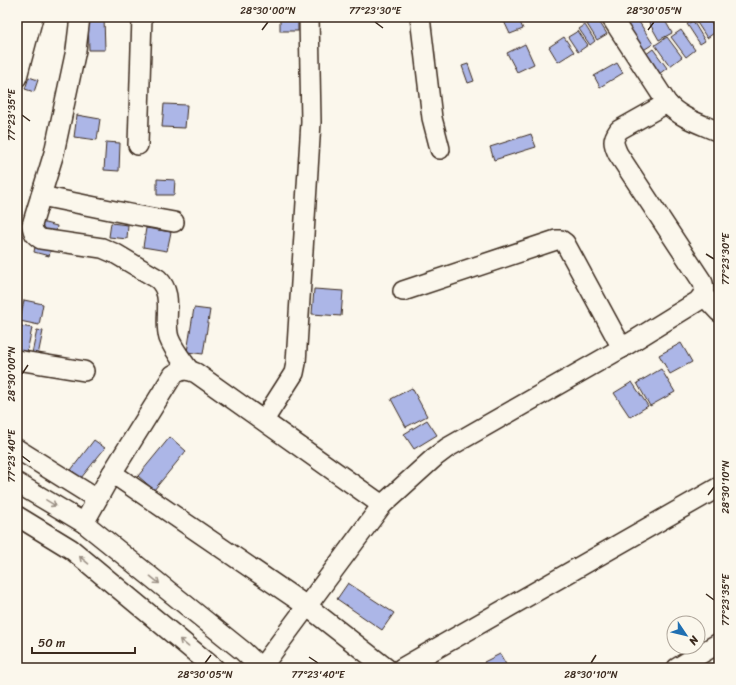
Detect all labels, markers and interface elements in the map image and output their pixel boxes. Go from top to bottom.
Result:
text: 28°30'00"N [240,2,296,20]
text: 77°23'30"E [349,2,403,20]
text: 28°30'05"N [626,2,682,20]
text: 77°23'35"E [3,88,21,141]
text: 77°23'30"E [717,231,735,285]
text: 28°30'00"N [3,346,21,402]
text: 77°23'40"E [3,428,21,482]
text: 28°30'10"N [717,460,735,514]
one-way arrow [45,499,56,507]
one-way arrow [78,555,89,564]
text: 77°23'35"E [717,573,735,626]
one-way arrow [149,576,160,584]
north arrow [666,615,706,655]
scale bar [32,629,135,655]
text: N [684,631,704,649]
text: 50 m [38,632,65,654]
one-way arrow [178,639,189,648]
text: 28°30'05"N [177,666,233,684]
text: 77°23'40"E [292,666,346,684]
text: 28°30'10"N [564,666,618,684]

